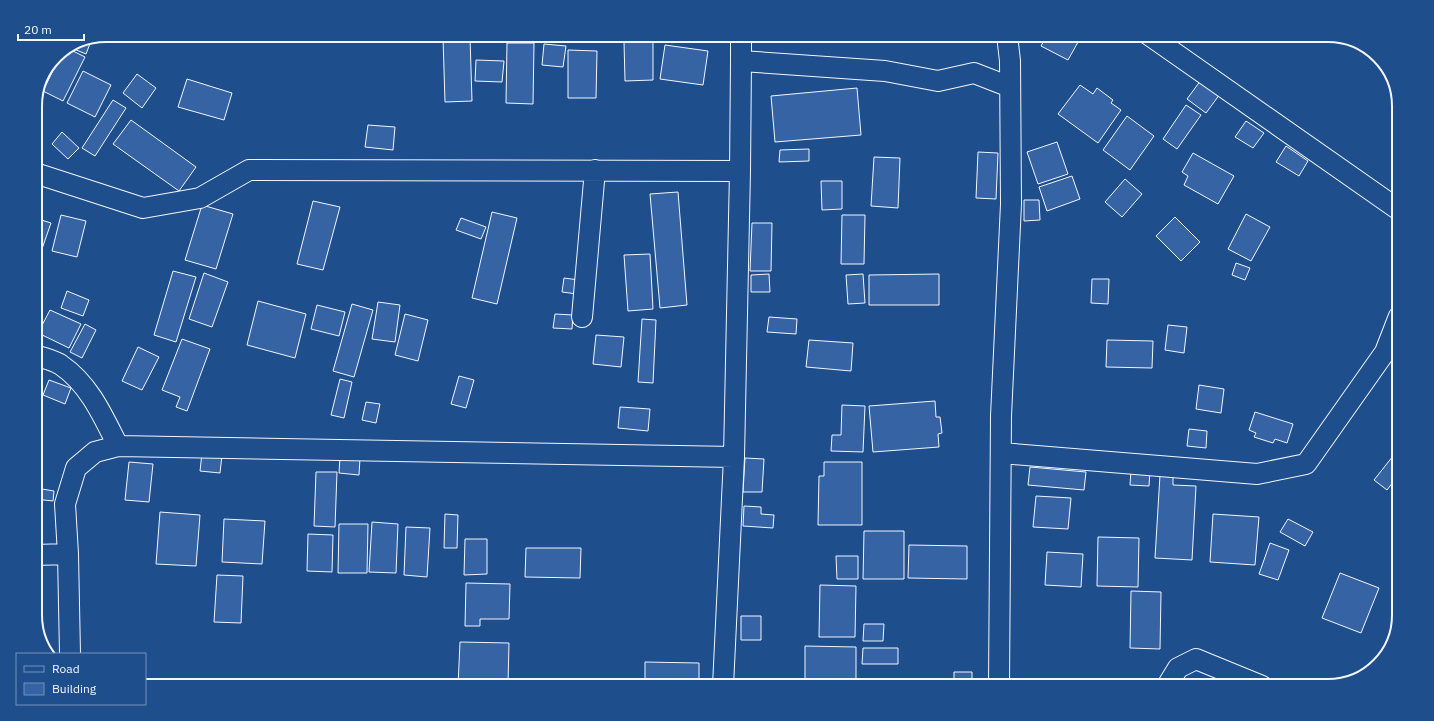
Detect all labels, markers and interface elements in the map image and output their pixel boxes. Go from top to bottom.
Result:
scale bar [18,16,84,42]
text: 20 m [24,22,52,37]
legend [16,653,146,705]
text: Road [52,661,80,676]
text: Building [52,681,97,696]

